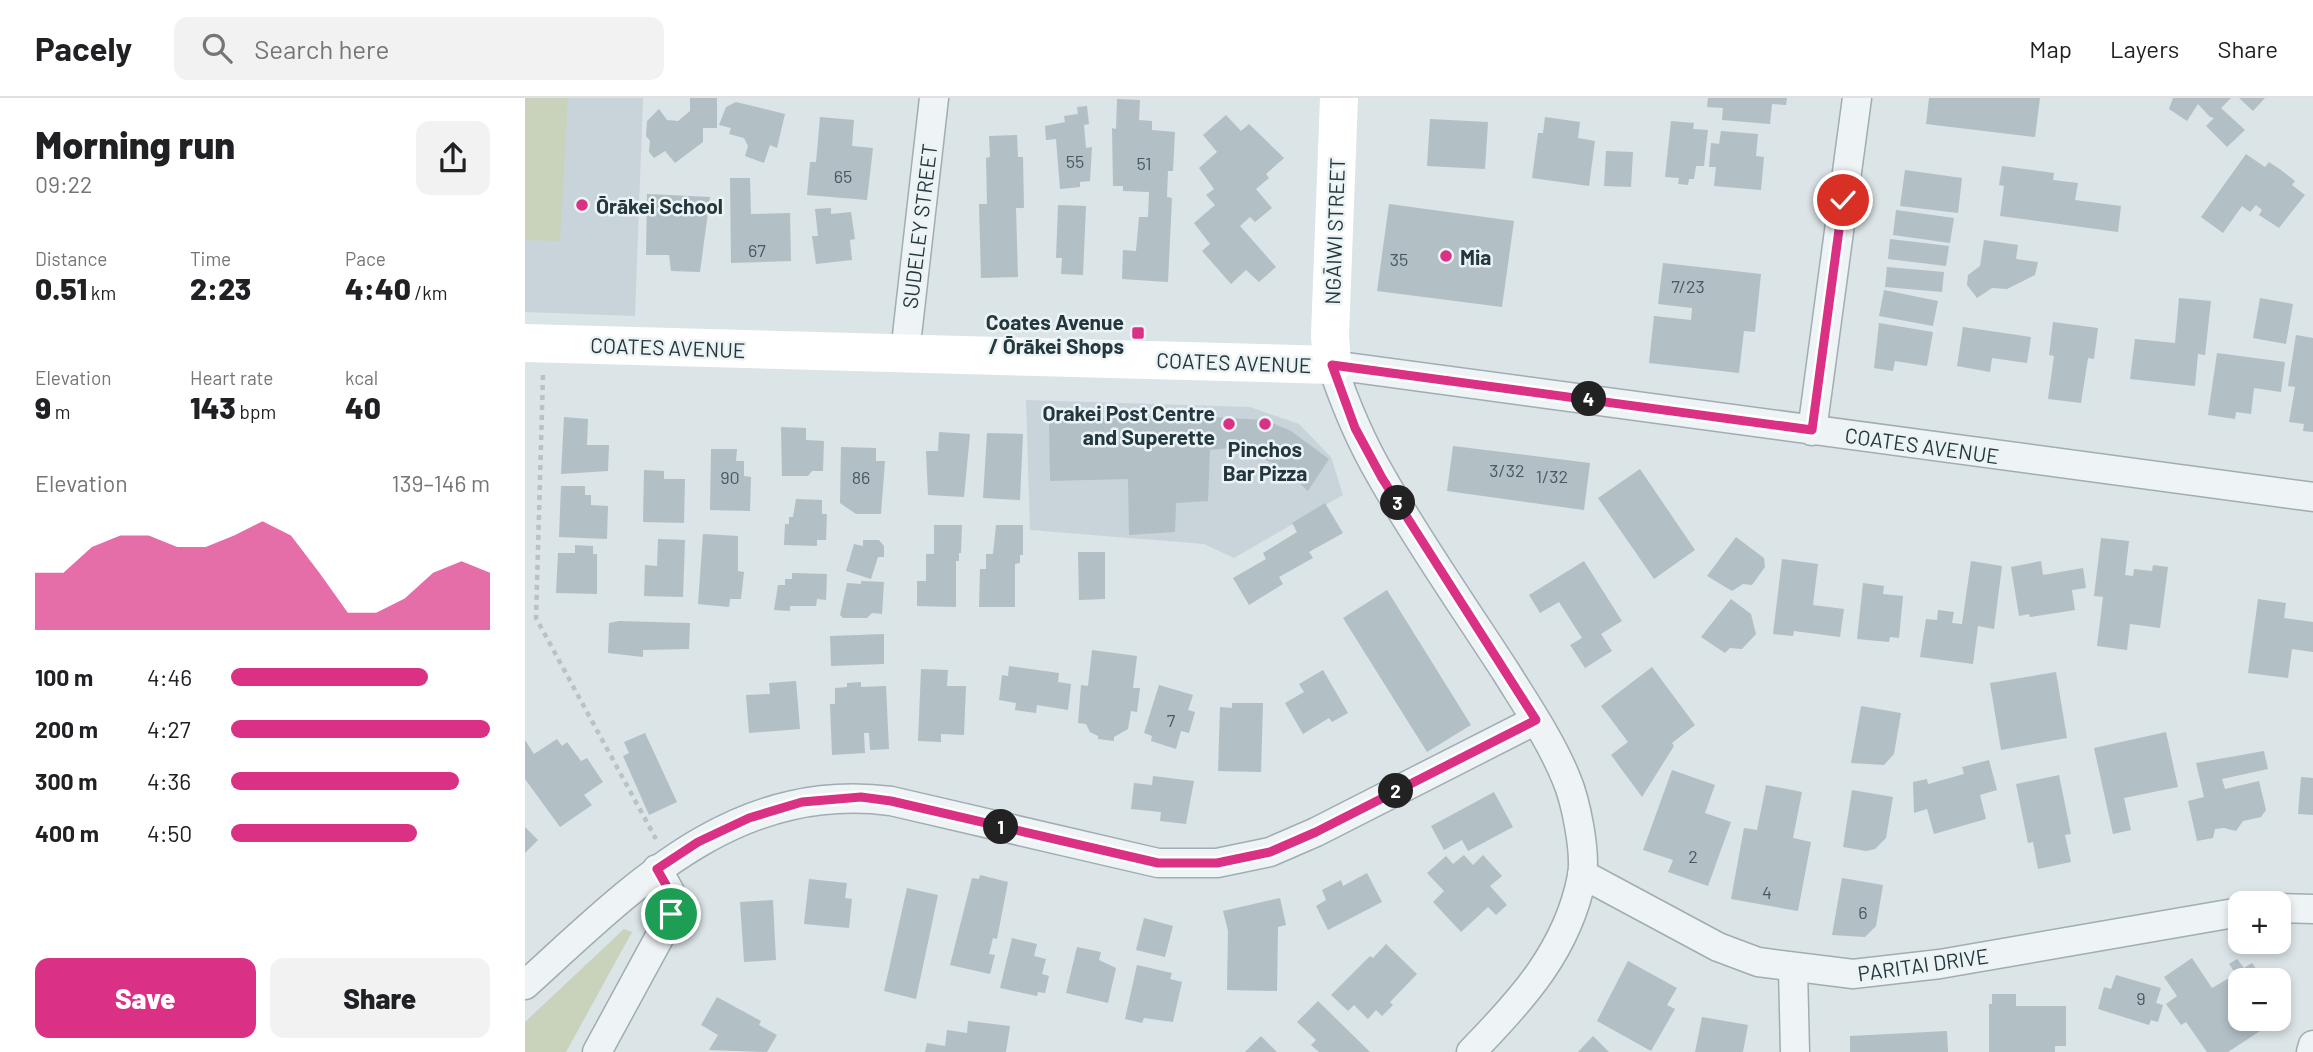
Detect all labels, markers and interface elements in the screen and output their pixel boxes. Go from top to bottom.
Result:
search box [174,17,664,80]
text: Pacely [35,28,132,68]
icon: search [198,29,236,67]
text: Search here [254,33,389,64]
text: Map [2029,34,2072,63]
text: Layers [2110,34,2179,63]
text: Share [2217,34,2278,63]
text: Morning run [35,121,235,167]
button: share [416,121,490,195]
street label: SUDELEY STREET [896,142,942,310]
house number: 55 [1066,150,1084,172]
house number: 51 [1136,152,1152,174]
street label: NGĀIWI STREET [1319,157,1349,305]
house number: 65 [834,165,852,187]
text: 09:22 [35,170,92,198]
pin [1813,170,1873,230]
icon: check [1824,181,1862,219]
place label: Ōrākei School [596,193,723,218]
marker: Ōrākei School [574,197,590,213]
house number: 67 [748,239,766,261]
place label: Mia [1460,244,1491,269]
text: Distance [35,247,107,270]
text: Time [190,247,231,270]
text: Pace [345,247,386,270]
house number: 35 [1390,248,1408,270]
marker: Mia [1438,248,1454,264]
text: 0.51 [35,270,87,306]
text: 2:23 [190,270,251,306]
text: 4:40 [345,270,411,306]
house number: 7/23 [1671,275,1705,297]
text: km [87,281,116,304]
text: /km [411,281,447,304]
place label: Coates Avenue / Ōrākei Shops [986,309,1124,358]
marker: Coates Avenue / Ōrākei Shops [1130,325,1146,341]
street label: COATES AVENUE [590,332,746,362]
street label: COATES AVENUE [1156,347,1312,377]
text: Elevation [35,366,112,389]
text: Heart rate [190,366,273,389]
text: kcal [345,366,378,389]
pin: 4 [1571,382,1607,416]
text: 4 [1583,387,1594,410]
text: 9 [35,389,51,425]
text: 143 [190,389,236,425]
text: 40 [345,389,381,425]
text: m [51,400,71,423]
text: bpm [236,400,276,423]
place label: Orakei Post Centre and Superette [1042,400,1215,449]
marker: Orakei Post Centre and Superette [1221,416,1237,432]
marker: Pinchos Bar Pizza [1257,416,1273,432]
street label: COATES AVENUE [1843,422,2001,468]
place label: Pinchos Bar Pizza [1223,436,1307,485]
house number: 3/32 [1489,459,1525,481]
house number: 1/32 [1536,465,1568,487]
house number: 90 [720,466,740,488]
house number: 86 [852,466,870,488]
text: Elevation [35,469,128,497]
text: 139–146 m [392,469,490,497]
pin: 3 [1381,486,1415,520]
text: 3 [1392,491,1403,514]
text: 100 m [35,663,93,691]
text: 4:46 [147,663,192,691]
house number: 7 [1167,709,1176,731]
text: 200 m [35,715,98,743]
text: 4:27 [147,715,191,743]
text: 300 m [35,767,97,795]
text: 4:36 [147,767,191,795]
pin: 2 [1379,774,1413,808]
text: 2 [1390,779,1401,802]
pin: 1 [983,810,1019,844]
text: 1 [997,815,1004,838]
text: 400 m [35,819,99,847]
text: 4:50 [147,819,192,847]
house number: 2 [1688,845,1698,867]
house number: 4 [1762,881,1772,903]
pin [641,884,701,944]
map controls [2228,891,2291,1031]
button: + [2228,891,2291,954]
icon: arrive [652,895,690,933]
house number: 6 [1858,901,1868,923]
street label: PARITAI DRIVE [1856,942,1990,986]
button: Save [35,958,256,1038]
button: Share [270,958,490,1038]
button: − [2228,968,2291,1031]
house number: 9 [2136,987,2146,1009]

